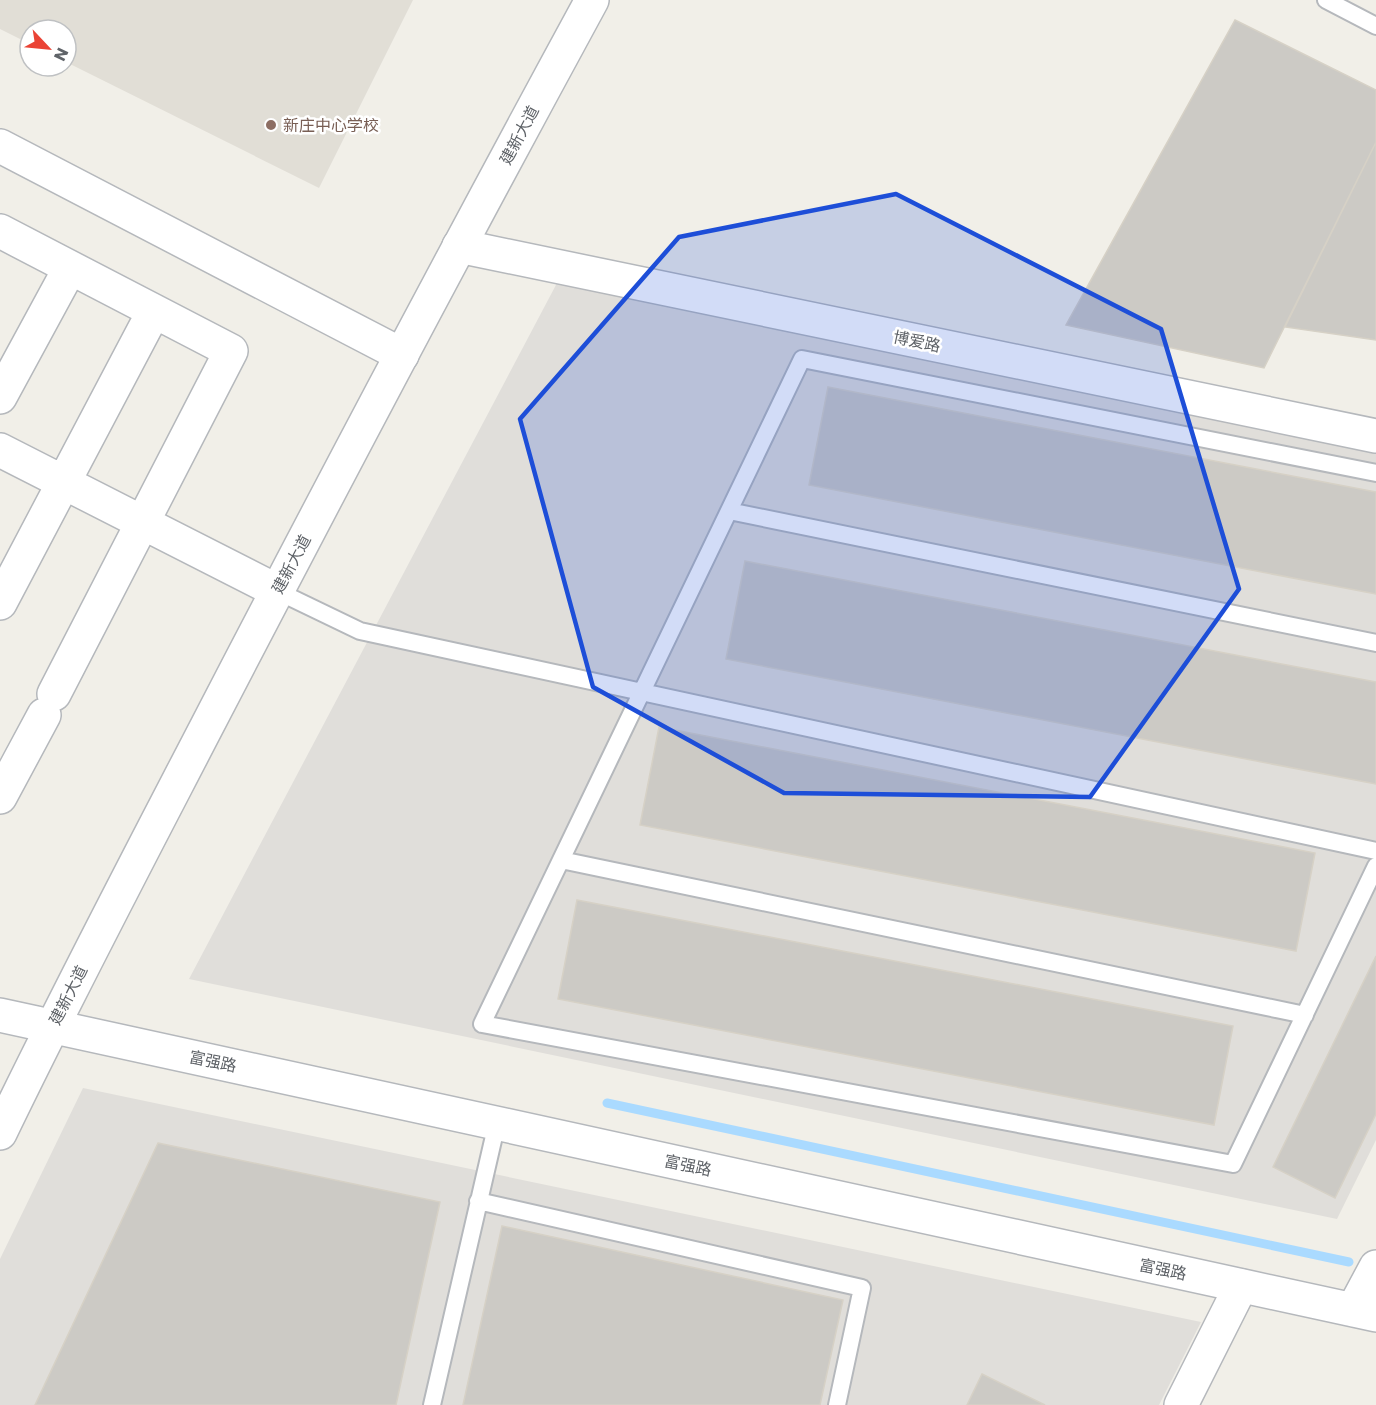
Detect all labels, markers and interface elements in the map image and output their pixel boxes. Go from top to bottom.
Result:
north arrow [18,18,78,78]
text: N [48,44,74,65]
street label: 建新大道 [494,102,545,169]
place label: 新庄中心学校 [283,114,379,137]
marker: 新庄中心学校 [264,118,278,132]
street label: 博爱路 [891,325,943,358]
street label: 建新大道 [266,531,317,598]
street label: 建新大道 [44,961,93,1029]
street label: 富强路 [187,1045,239,1078]
street label: 富强路 [662,1149,714,1182]
street label: 富强路 [1137,1253,1189,1286]

